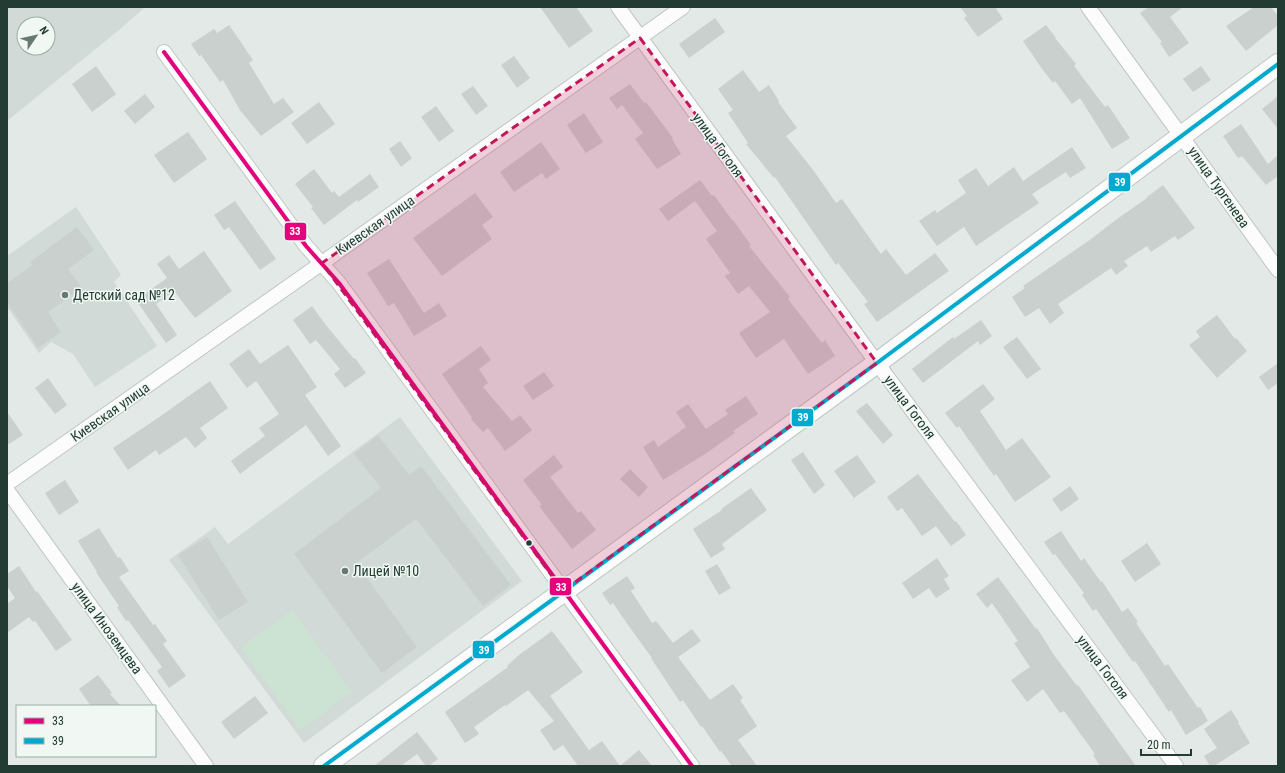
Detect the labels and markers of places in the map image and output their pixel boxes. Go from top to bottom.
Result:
place label: Детский сад №12 [73,287,175,303]
marker: Детский сад №12 [60,290,70,300]
unlabelled marker [524,538,534,548]
place label: Лицей №10 [353,563,419,579]
marker: Лицей №10 [340,566,350,576]

